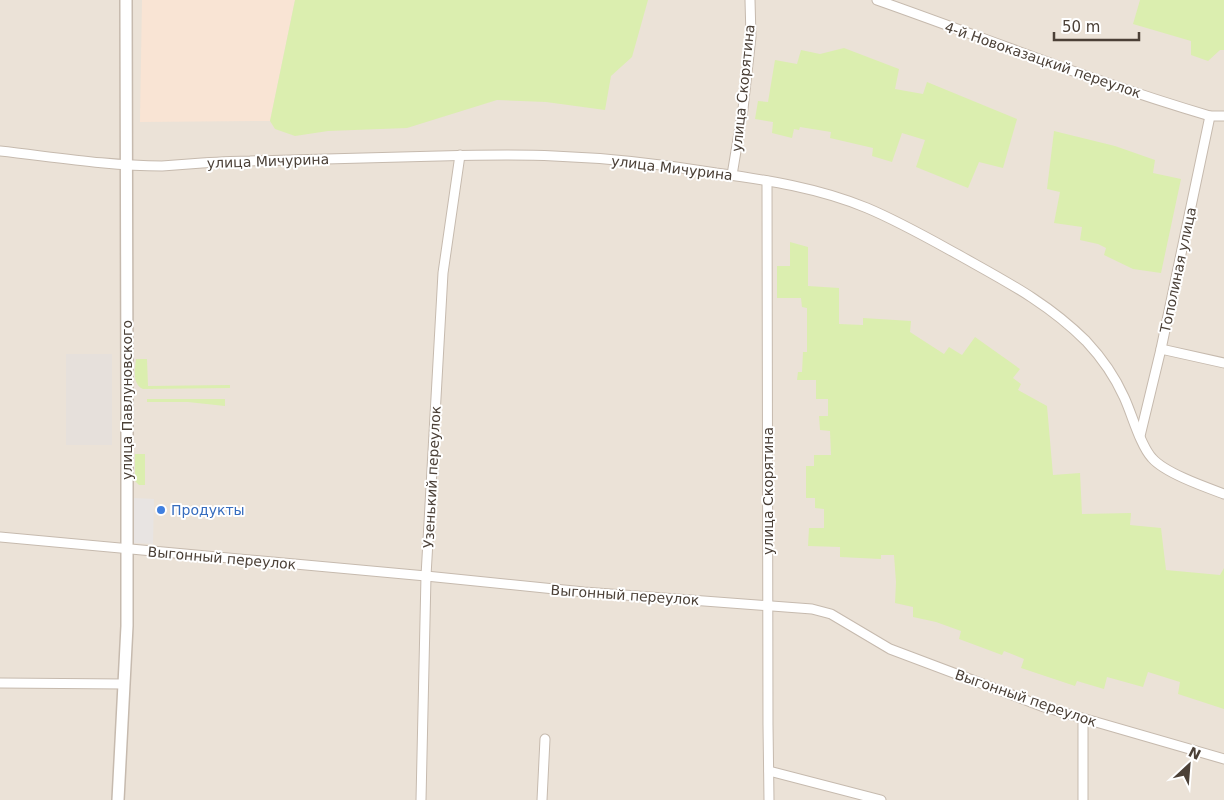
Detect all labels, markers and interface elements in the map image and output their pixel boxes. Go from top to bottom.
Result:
scale bar [1054,10,1139,42]
text: 50 m [1062,18,1100,36]
street label: 4-й Новоказацкий переулок [943,19,1143,101]
street label: улица Скорятина [728,24,758,152]
street label: улица Мичурина [207,151,329,171]
street label: улица Мичурина [610,153,734,183]
street label: Тополиная улица [1157,206,1199,335]
street label: улица Павлуновского [119,320,135,480]
street label: Узенький переулок [420,405,444,549]
street label: улица Скорятина [760,427,776,555]
place label: Продукты [171,502,245,518]
marker: Продукты [155,504,167,516]
street label: Выгонный переулок [147,544,297,572]
street label: Выгонный переулок [550,582,700,608]
street label: Выгонный переулок [953,666,1099,730]
north arrow [1164,740,1214,790]
text: N [1186,744,1203,763]

